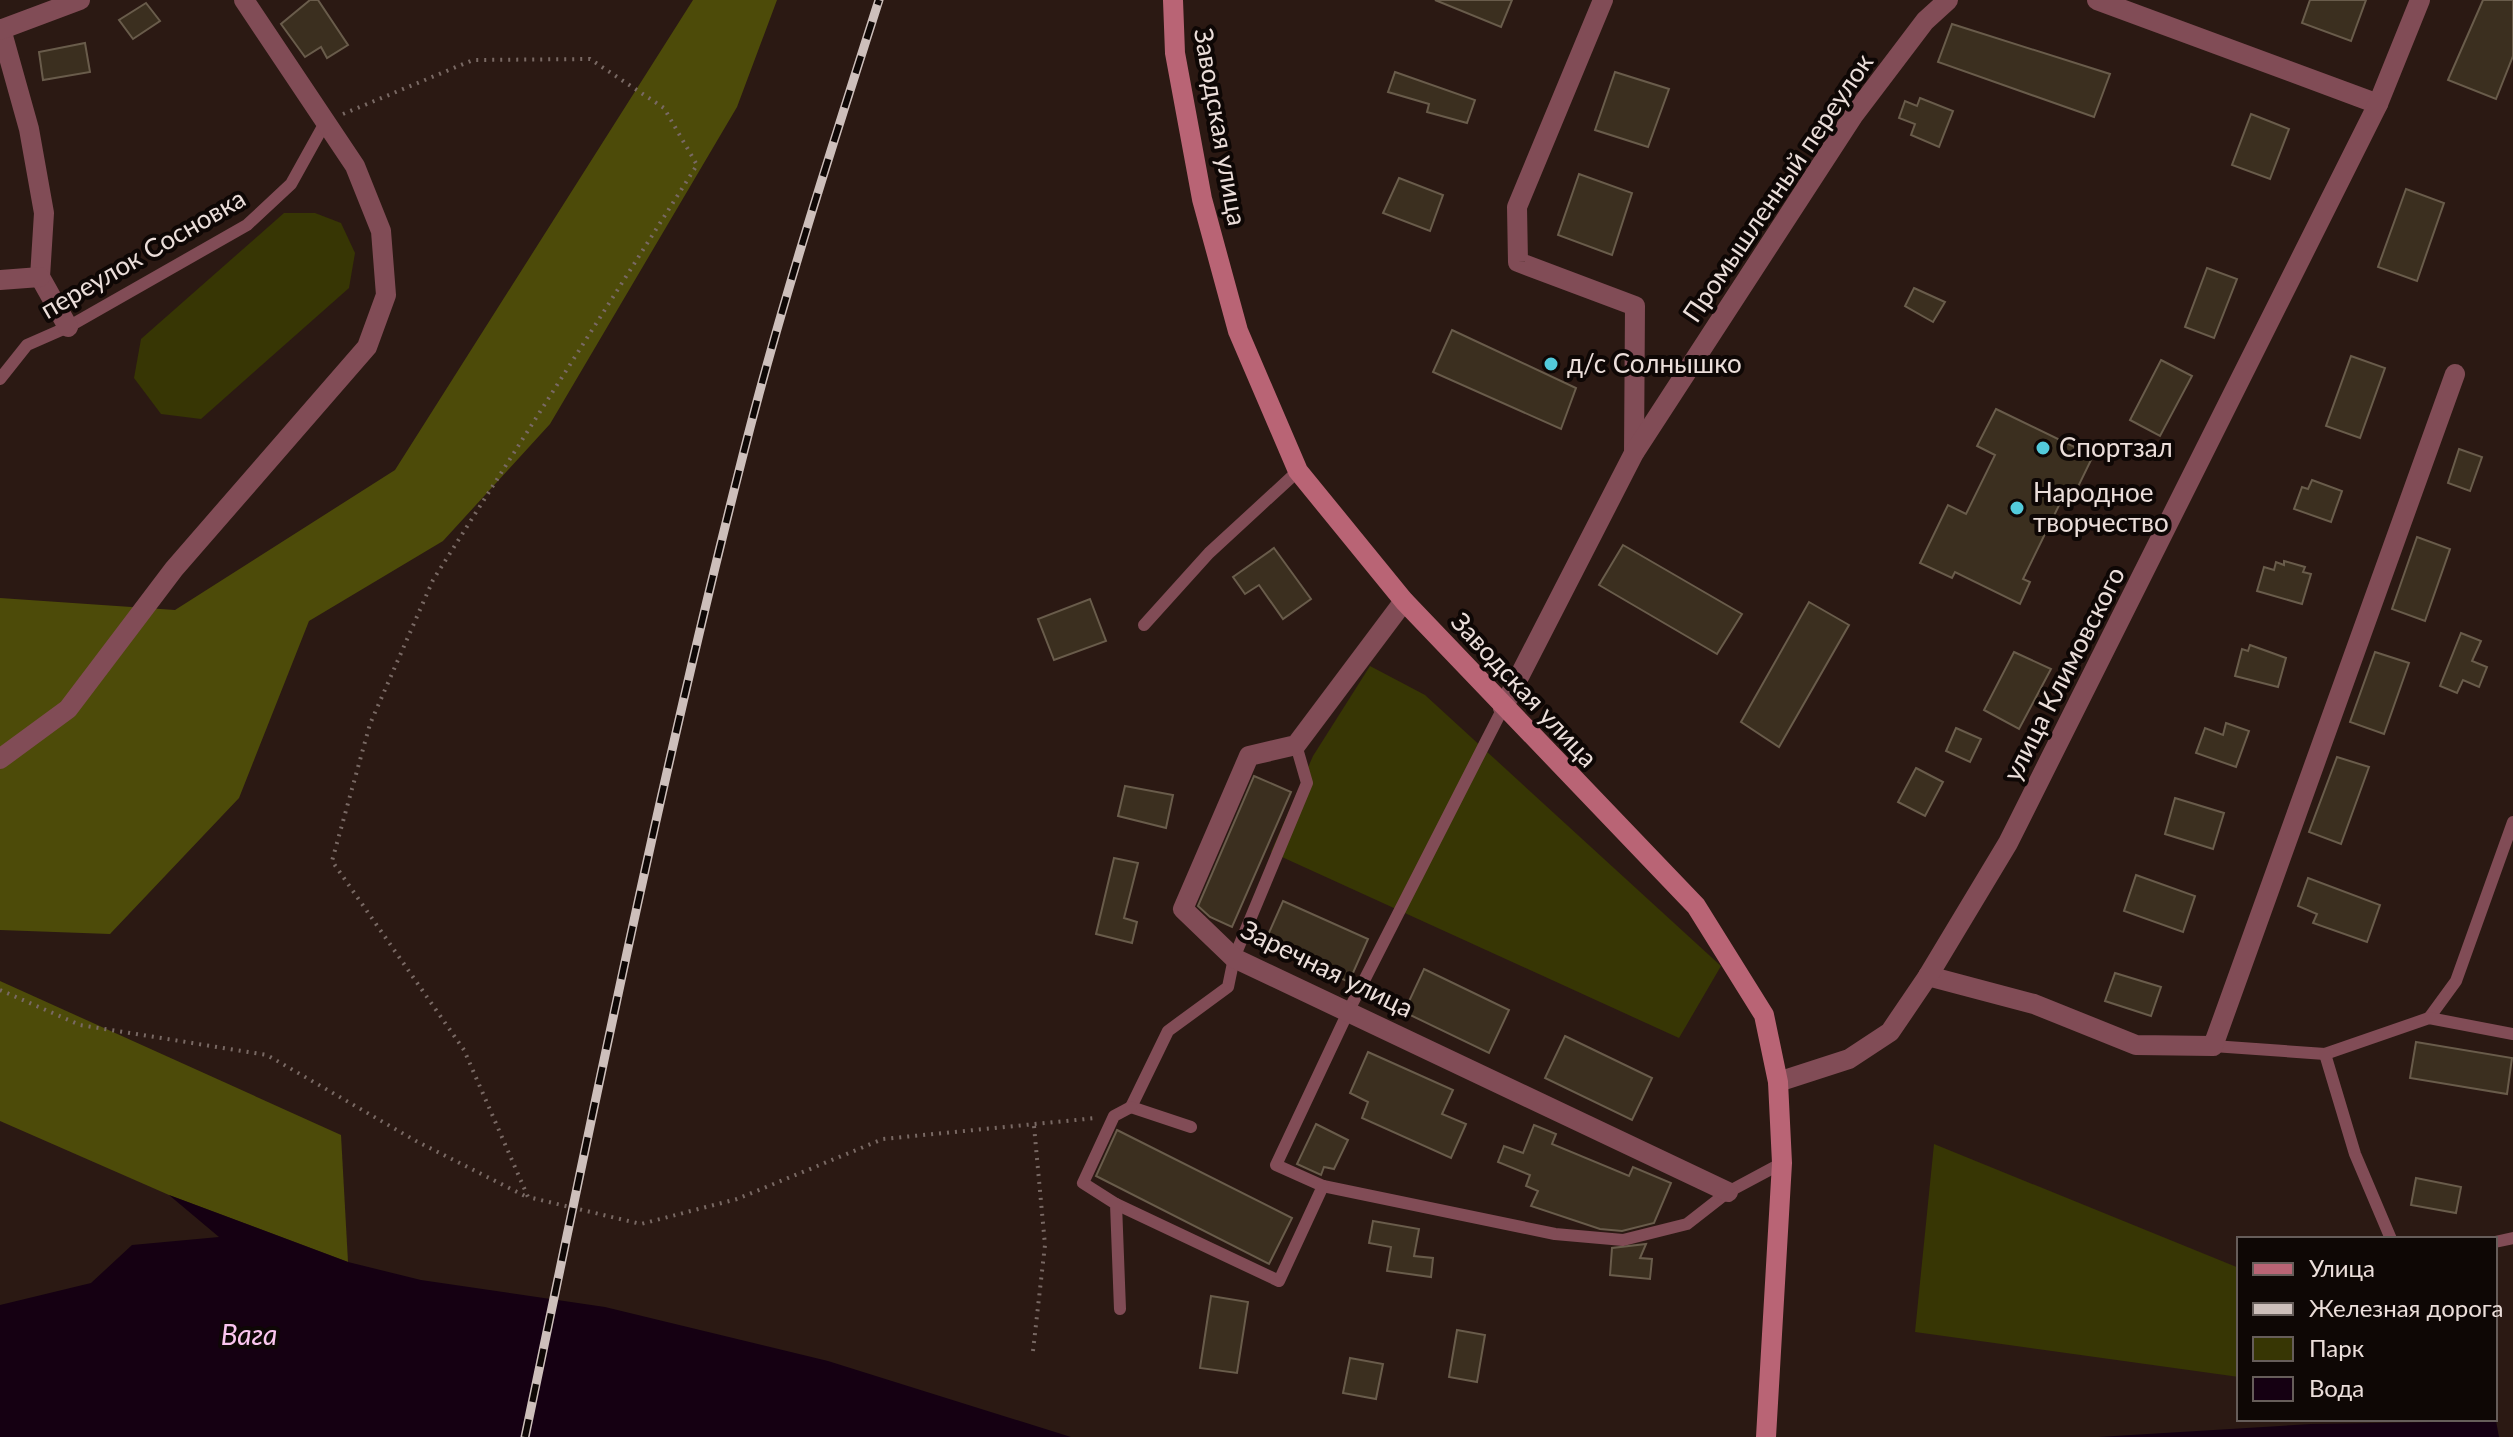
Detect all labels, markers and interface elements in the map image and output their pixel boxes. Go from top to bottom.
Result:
street label: Заводская улица [1188,26,1254,228]
street label: Промышленный переулок [1675,47,1879,328]
street label: переулок Сосновка [34,181,251,325]
place label: д/с Солнышко [1567,347,1742,379]
marker: д/с Солнышко [1542,355,1560,373]
place label: Спортзал [2059,431,2173,463]
marker: Спортзал [2034,439,2052,457]
place label: Народное творчество [2033,476,2169,538]
marker: Народное творчество [2008,499,2026,517]
street label: улица Климовского [1995,561,2131,786]
street label: Заводская улица [1445,605,1605,773]
street label: Заречная улица [1236,913,1419,1024]
legend [2237,1237,2497,1421]
text: Улица [2309,1253,2375,1282]
text: Железная дорога [2309,1293,2504,1322]
water label: Вага [221,1317,277,1351]
text: Парк [2309,1333,2365,1362]
text: Вода [2309,1373,2364,1402]

